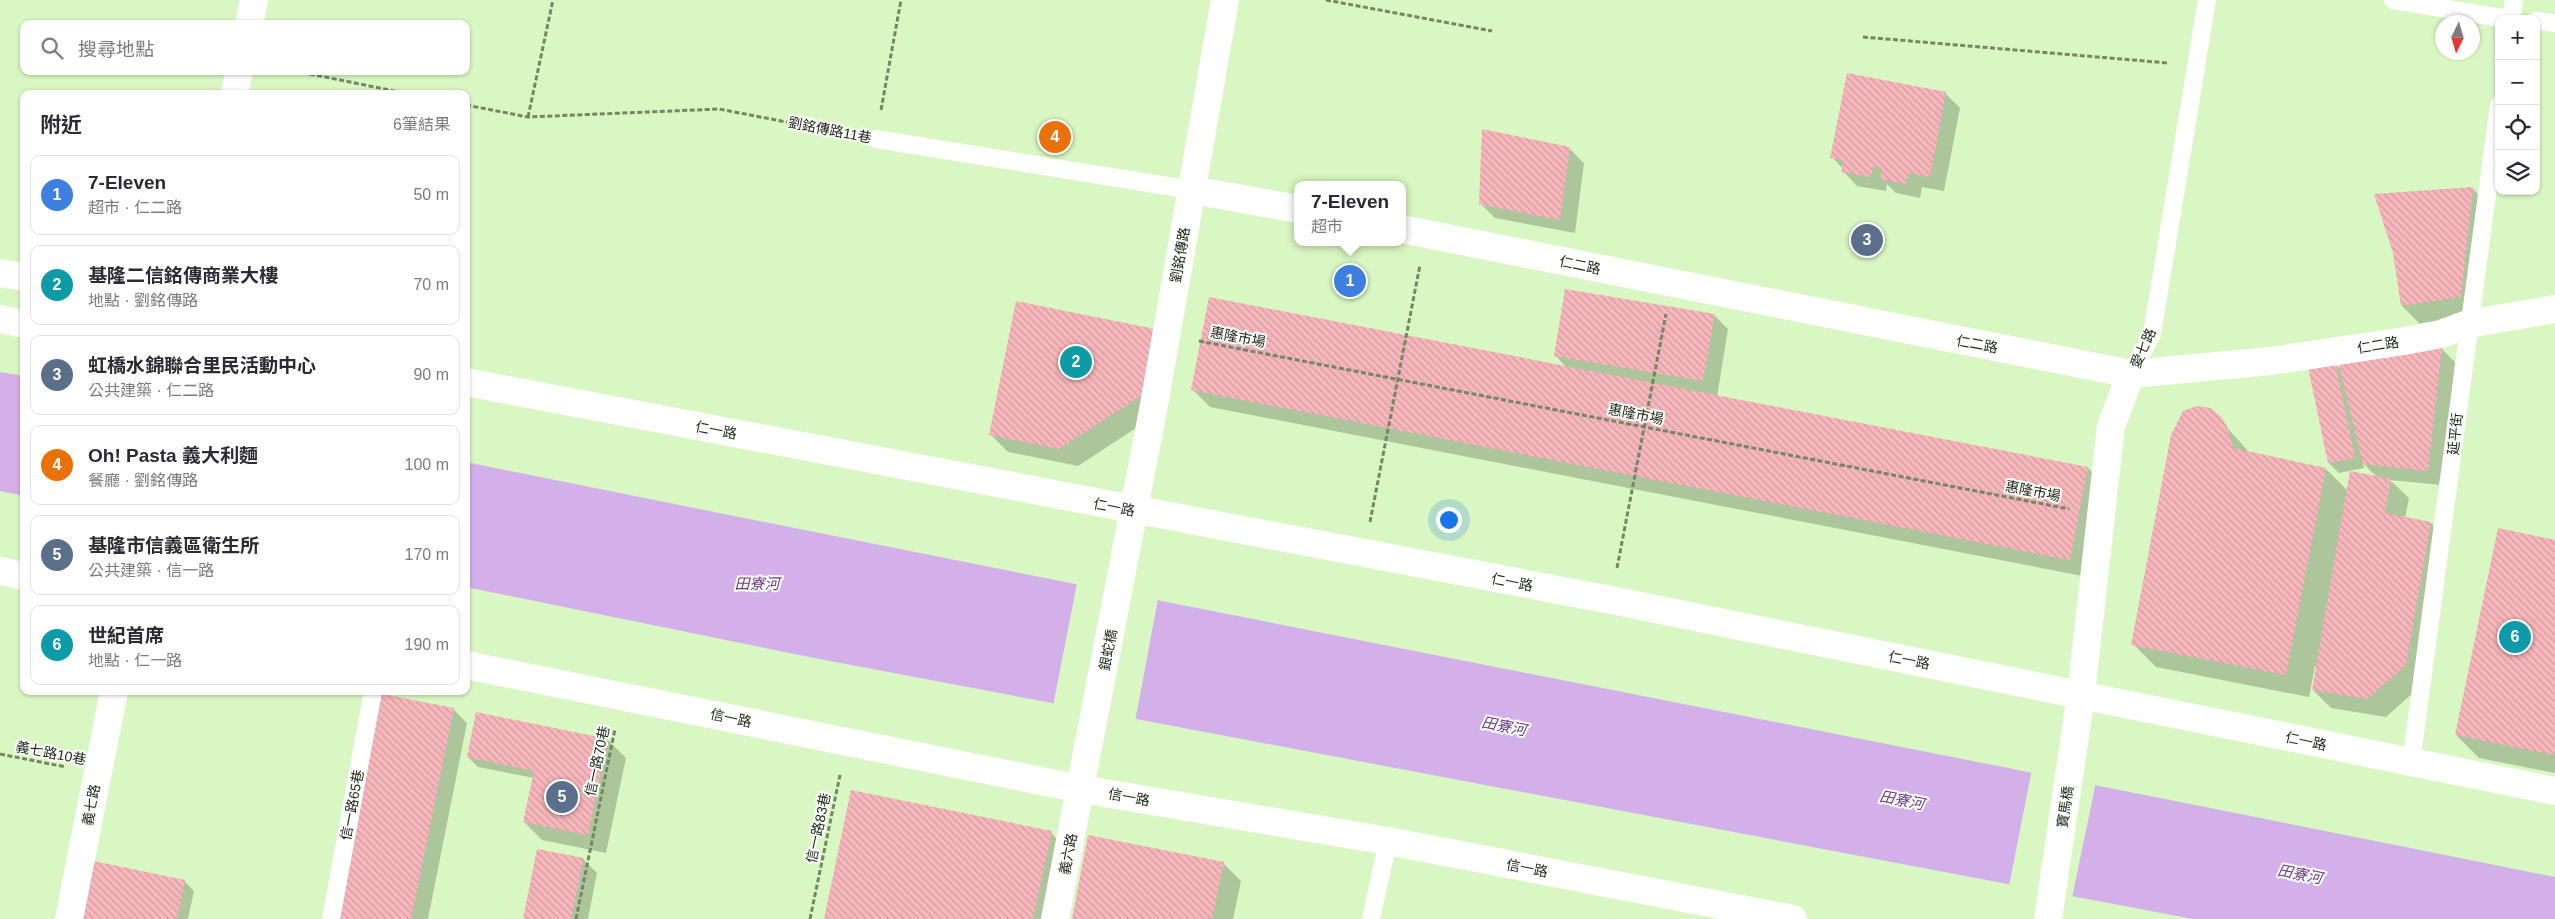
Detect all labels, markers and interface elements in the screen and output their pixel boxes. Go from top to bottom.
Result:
north arrow [2435,15,2480,60]
map controls [2495,15,2540,195]
button: + [2495,15,2540,60]
search box [20,20,470,75]
icon: search [38,34,66,62]
text: 搜尋地點 [78,39,154,60]
button: − [2495,60,2540,105]
button: locate [2495,105,2540,150]
text: 附近 [40,113,82,136]
street label: 劉銘傳路11巷 [787,114,873,146]
text: 6筆結果 [393,116,450,133]
pin: 4 [1039,118,1071,156]
button: layers [2495,150,2540,195]
text: 7-Eleven [88,172,166,193]
popup [1294,181,1406,246]
text: 1 [53,186,61,203]
text: 50 m [413,186,449,203]
text: 7-Eleven [1311,191,1389,212]
text: 超市 · 仁二路 [88,199,182,216]
text: 超市 [1311,218,1343,235]
pin: 3 [1851,221,1883,259]
street label: 劉銘傳路 [1167,226,1193,284]
street label: 仁二路 [1558,253,1602,277]
pin: 1 [1334,262,1366,300]
text: 基隆二信銘傳商業大樓 [88,265,278,286]
text: 2 [53,276,61,293]
text: 70 m [413,276,449,293]
text: 地點 · 劉銘傳路 [88,292,198,309]
street label: 惠隆市場 [1209,324,1267,350]
street label: 愛七路 [2127,326,2159,370]
street label: 仁二路 [1955,332,1999,356]
street label: 仁二路 [2356,334,2400,356]
pin: 2 [1060,343,1092,381]
text: 虹橋水錦聯合里民活動中心 [88,355,316,376]
text: 3 [53,366,61,383]
text: 90 m [413,366,449,383]
text: 公共建築 · 仁二路 [88,382,214,399]
street label: 惠隆市場 [1607,401,1665,427]
street label: 延平街 [2445,412,2465,456]
street label: 仁一路 [694,418,738,442]
text: Oh! Pasta 義大利麵 [88,445,258,466]
text: 4 [53,456,61,473]
text: 100 m [405,456,449,473]
text: 餐廳 · 劉銘傳路 [88,472,198,489]
street label: 惠隆市場 [2004,478,2062,504]
street label: 仁一路 [1092,495,1136,519]
your location [1436,507,1462,533]
text: 基隆市信義區衛生所 [88,535,259,556]
text: 5 [53,546,61,563]
text: 170 m [405,546,449,563]
text: 公共建築 · 信一路 [88,562,214,579]
street label: 仁一路 [1490,570,1534,594]
water label: 田寮河 [734,575,782,592]
pin: 6 [2499,618,2531,656]
text: 世紀首席 [88,625,164,646]
street label: 銀蛇橋 [1096,628,1120,672]
text: 6 [53,636,61,653]
text: 190 m [405,636,449,653]
street label: 仁一路 [1887,648,1931,672]
text: 地點 · 仁一路 [88,652,182,669]
street label: 信一路 [709,706,753,730]
water label: 田寮河 [1480,713,1531,739]
street label: 信一路70巷 [582,724,612,798]
street label: 仁一路 [2284,729,2328,753]
street label: 義七路10巷 [14,738,88,768]
street label: 信一路65巷 [337,768,367,842]
pin: 5 [546,778,578,816]
street label: 義七路 [79,783,103,827]
street label: 信一路 [1107,785,1151,809]
street label: 寶馬橋 [2054,785,2076,829]
water label: 田寮河 [1878,787,1929,813]
street label: 信一路83巷 [803,791,833,865]
street label: 義六路 [1056,832,1080,876]
street label: 信一路 [1505,856,1549,880]
water label: 田寮河 [2276,861,2327,887]

